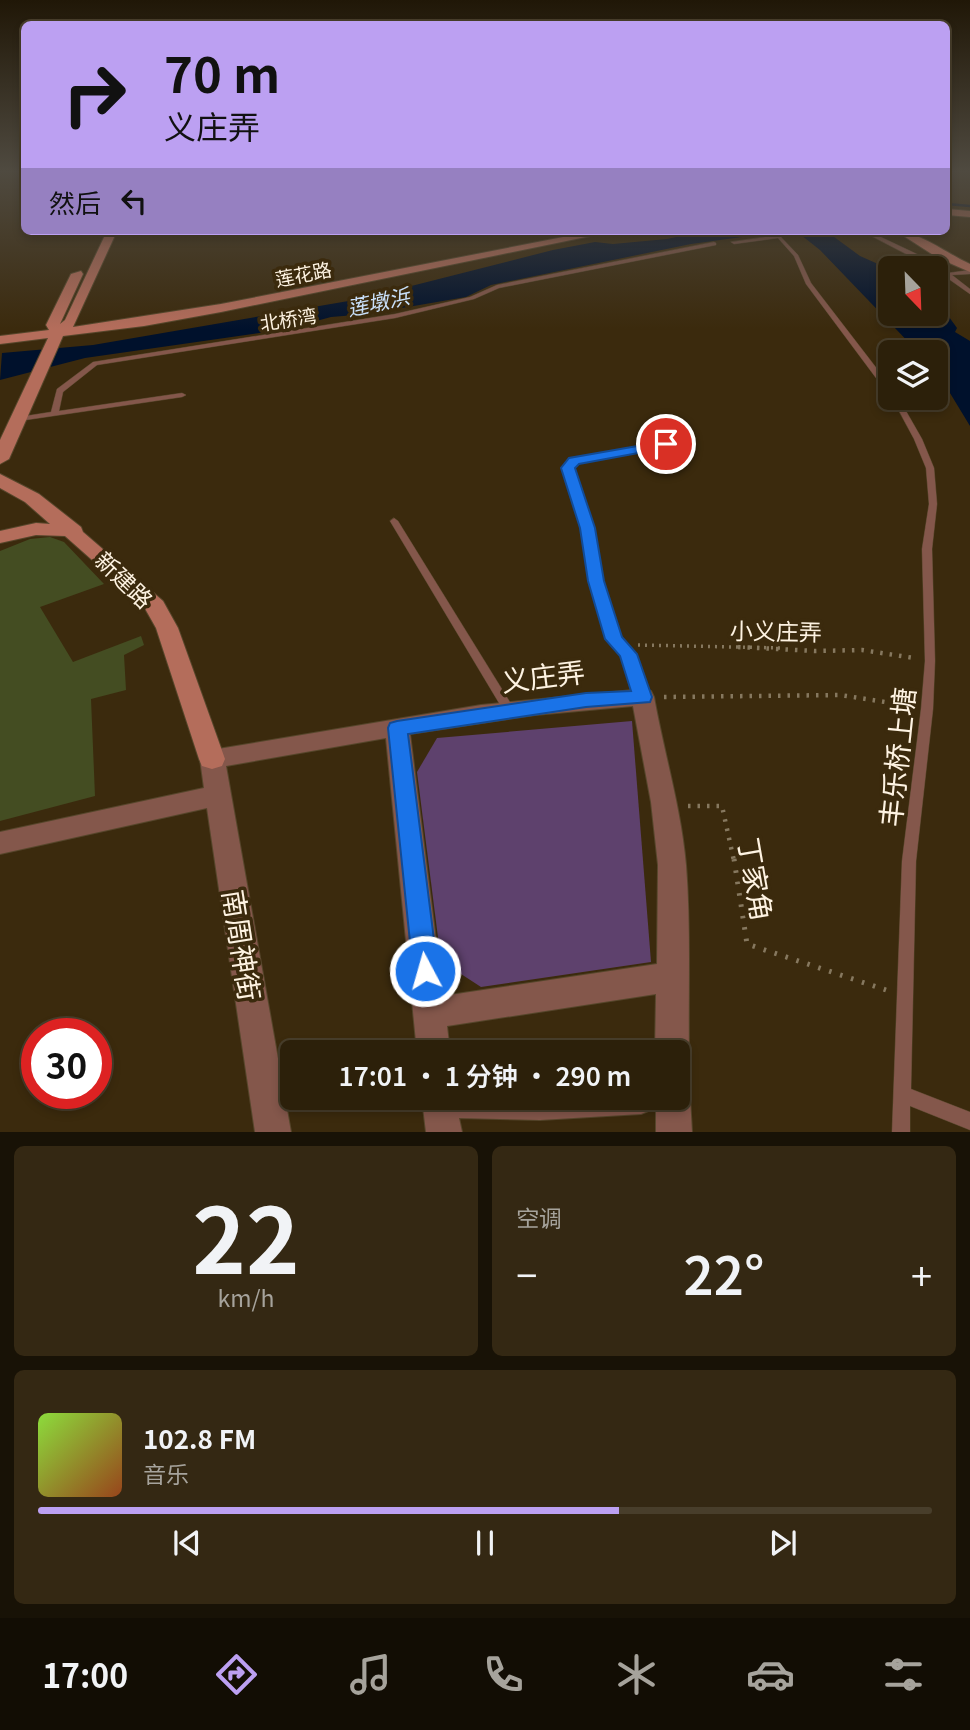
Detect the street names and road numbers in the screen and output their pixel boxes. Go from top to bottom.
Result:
street label: 莲花路 [272,254,334,292]
street label: 北桥湾 [258,300,318,336]
street label: 新建路 [88,543,162,615]
street label: 小义庄弄 [730,612,822,648]
street label: 义庄弄 [499,650,587,700]
street label: 丰乐桥上塘 [869,685,923,829]
street label: 丁家角 [730,834,784,924]
street label: 南周神街 [214,887,272,1003]

